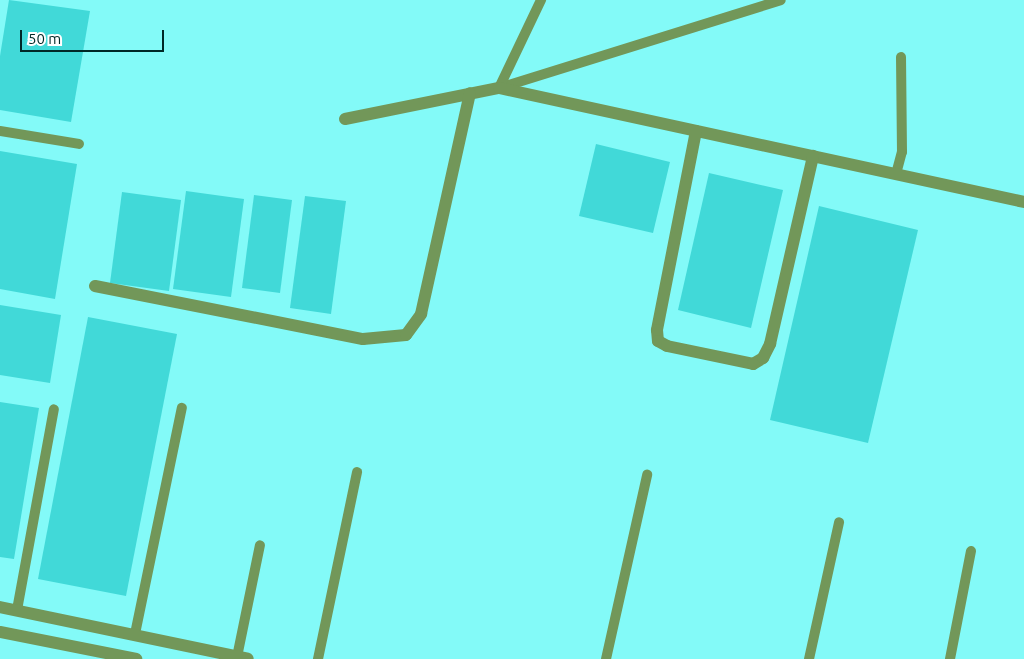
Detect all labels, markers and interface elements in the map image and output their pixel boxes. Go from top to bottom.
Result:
scale bar [22,20,166,52]
text: 50 m [28,30,61,47]

